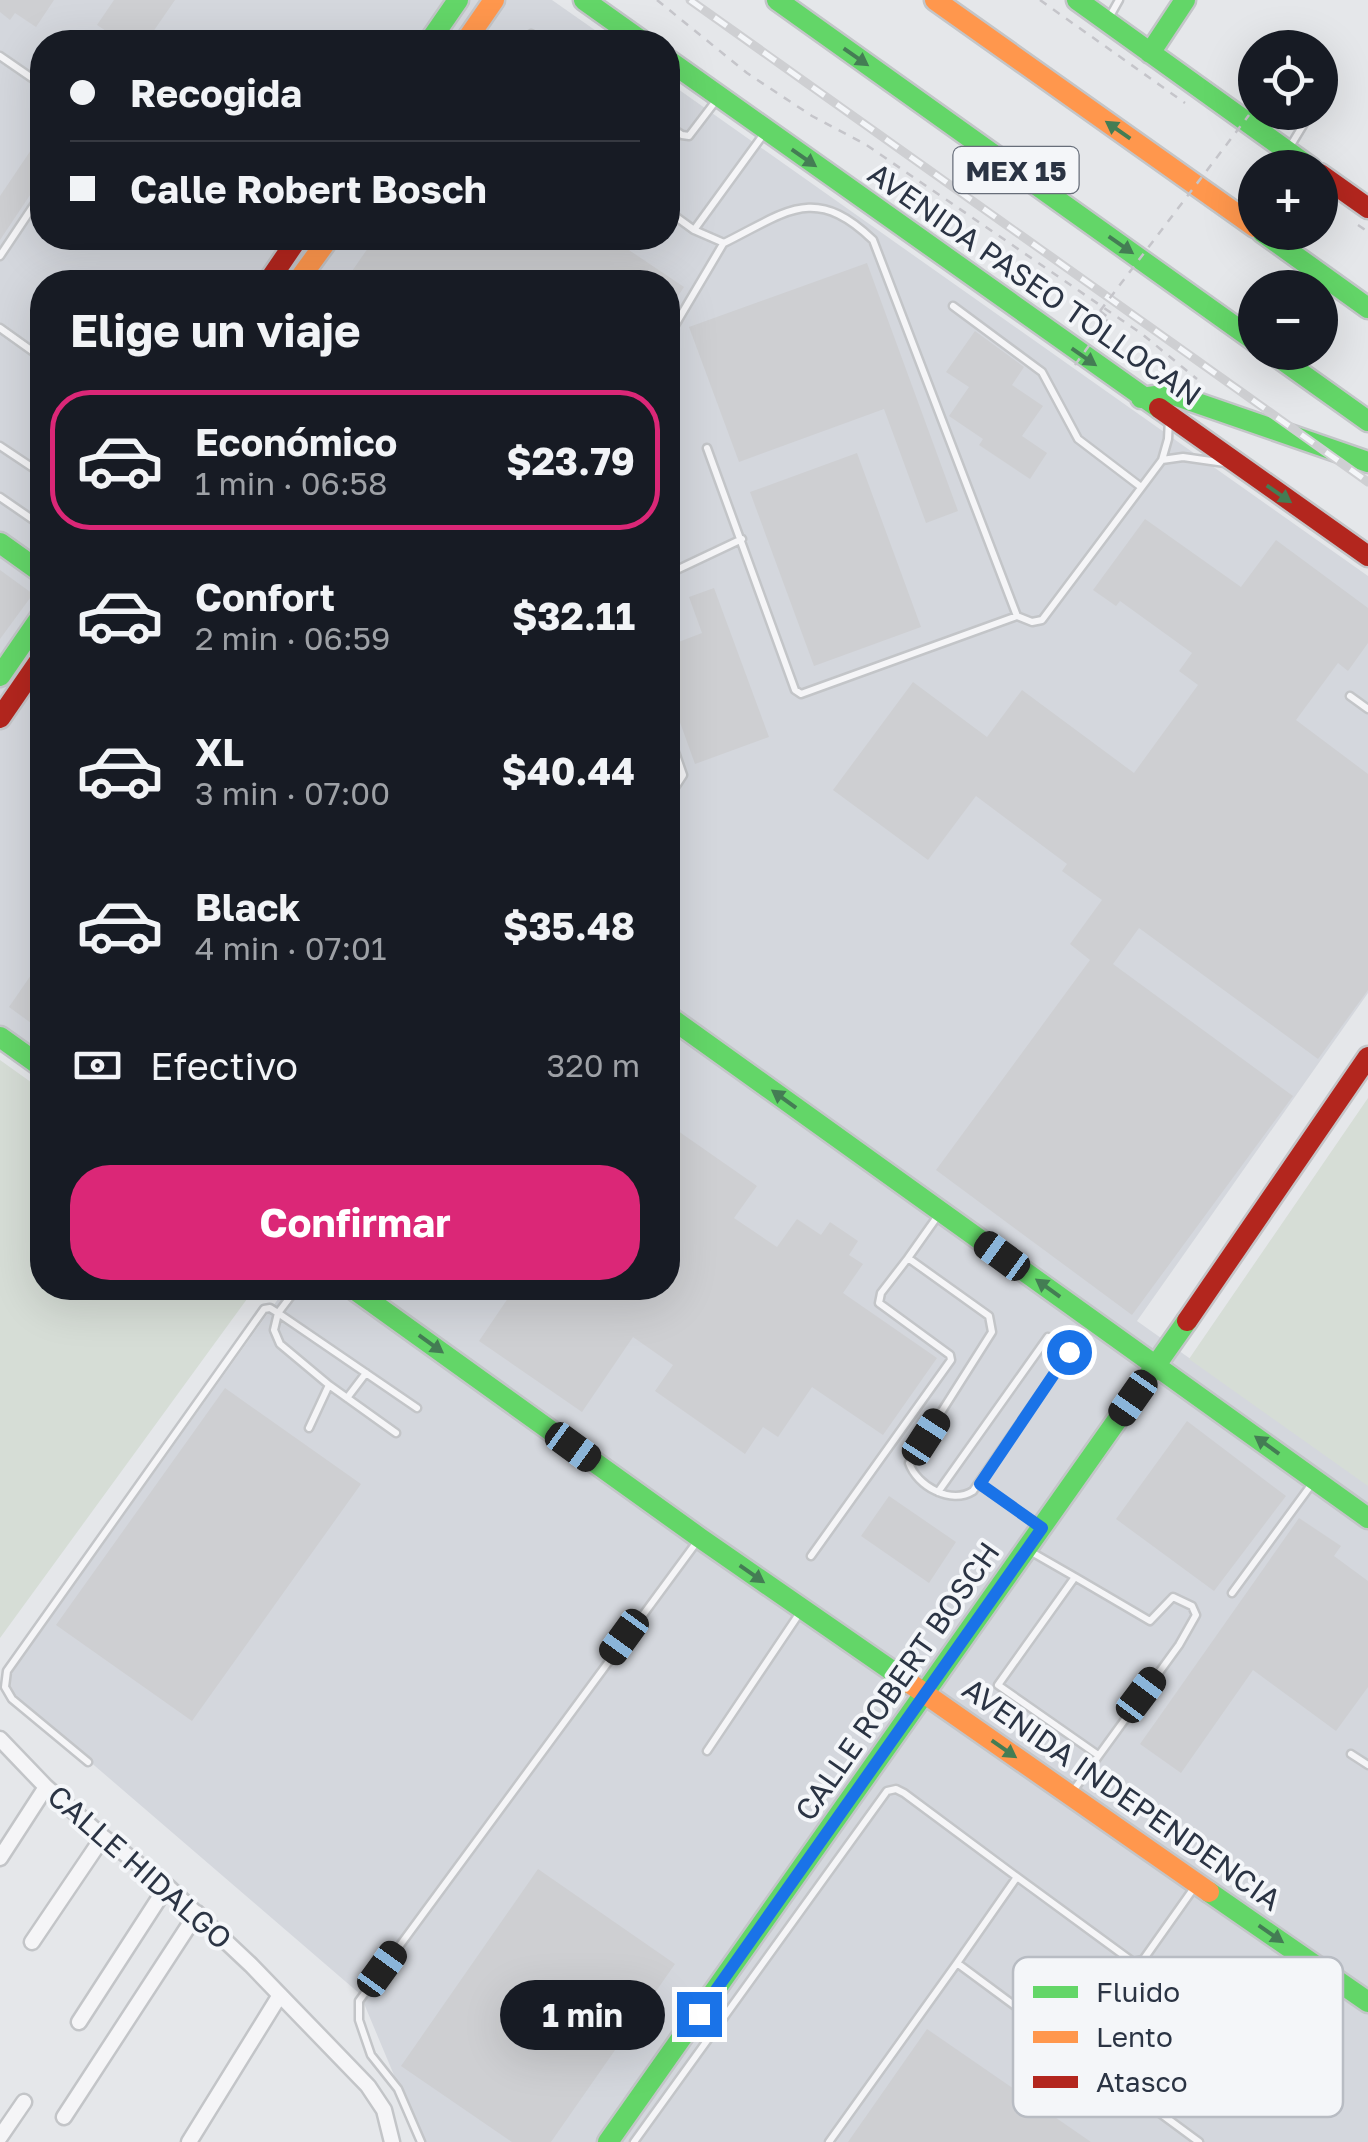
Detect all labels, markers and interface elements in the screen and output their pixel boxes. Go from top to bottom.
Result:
map controls [1238,30,1338,370]
button: locate [1238,30,1338,130]
one-way arrow [843,46,870,66]
text: Recogida [130,70,302,115]
one-way arrow [1105,121,1132,140]
road number: MEX 15 [954,147,1078,193]
one-way arrow [790,148,817,167]
button: + [1238,150,1338,250]
street label: AVENIDA PASEO TOLLOCAN [862,155,1208,413]
text: Calle Robert Bosch [130,166,487,211]
one-way arrow [1108,235,1134,254]
button: − [1238,270,1338,370]
text: Elige un viaje [70,303,361,357]
one-way arrow [1071,347,1097,366]
icon: car [75,415,165,505]
text: Económico [195,419,397,464]
text: $23.79 [506,438,635,483]
text: 1 min · 06:58 [195,464,388,502]
one-way arrow [1266,484,1292,503]
icon: car [75,570,165,660]
text: Confort [195,574,335,619]
text: $32.11 [512,593,635,638]
text: 2 min · 06:59 [195,619,390,657]
icon: car [75,725,165,815]
text: XL [195,729,244,774]
text: $40.44 [501,748,635,793]
text: 3 min · 07:00 [195,774,390,812]
icon: car [75,880,165,970]
text: Black [195,884,300,929]
text: $35.48 [503,903,635,948]
text: 4 min · 07:01 [195,929,386,967]
icon: cash [70,1038,125,1093]
text: Efectivo [150,1043,298,1088]
text: 320 m [547,1046,640,1084]
one-way arrow [771,1090,797,1109]
button: Confirmar [70,1165,640,1280]
car [969,1226,1035,1286]
one-way arrow [1035,1279,1062,1299]
route start [1047,1330,1092,1375]
one-way arrow [418,1334,444,1354]
car [1104,1365,1162,1431]
car [897,1404,955,1470]
car [540,1417,606,1477]
one-way arrow [1254,1436,1280,1455]
street label: CALLE ROBERT BOSCH [787,1535,1007,1827]
one-way arrow [739,1564,766,1583]
car [594,1604,654,1670]
car [1111,1662,1171,1728]
street label: AVENIDA INDEPENDENCIA [956,1670,1288,1918]
one-way arrow [991,1739,1018,1758]
street label: CALLE HIDALGO [41,1777,239,1957]
one-way arrow [1258,1924,1285,1943]
car [352,1936,412,2002]
legend [1013,1957,1343,2117]
text: Fluido [1096,1975,1180,2008]
callout: 1 min [499,1979,664,2049]
route end [677,1992,722,2037]
text: 1 min [542,1996,623,2034]
text: Lento [1096,2020,1173,2053]
text: Atasco [1096,2065,1188,2098]

